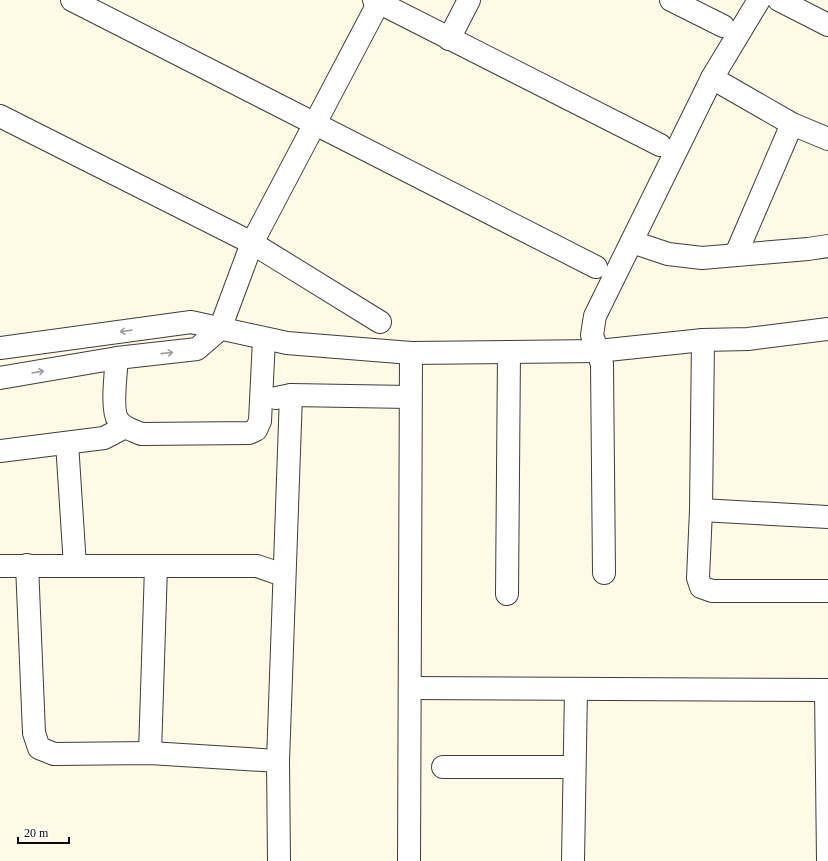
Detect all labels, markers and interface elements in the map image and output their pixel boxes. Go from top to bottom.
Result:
one-way arrow [120,327,133,335]
one-way arrow [160,349,173,356]
one-way arrow [32,367,45,375]
scale bar [18,819,69,845]
text: 20 m [24,826,49,840]

